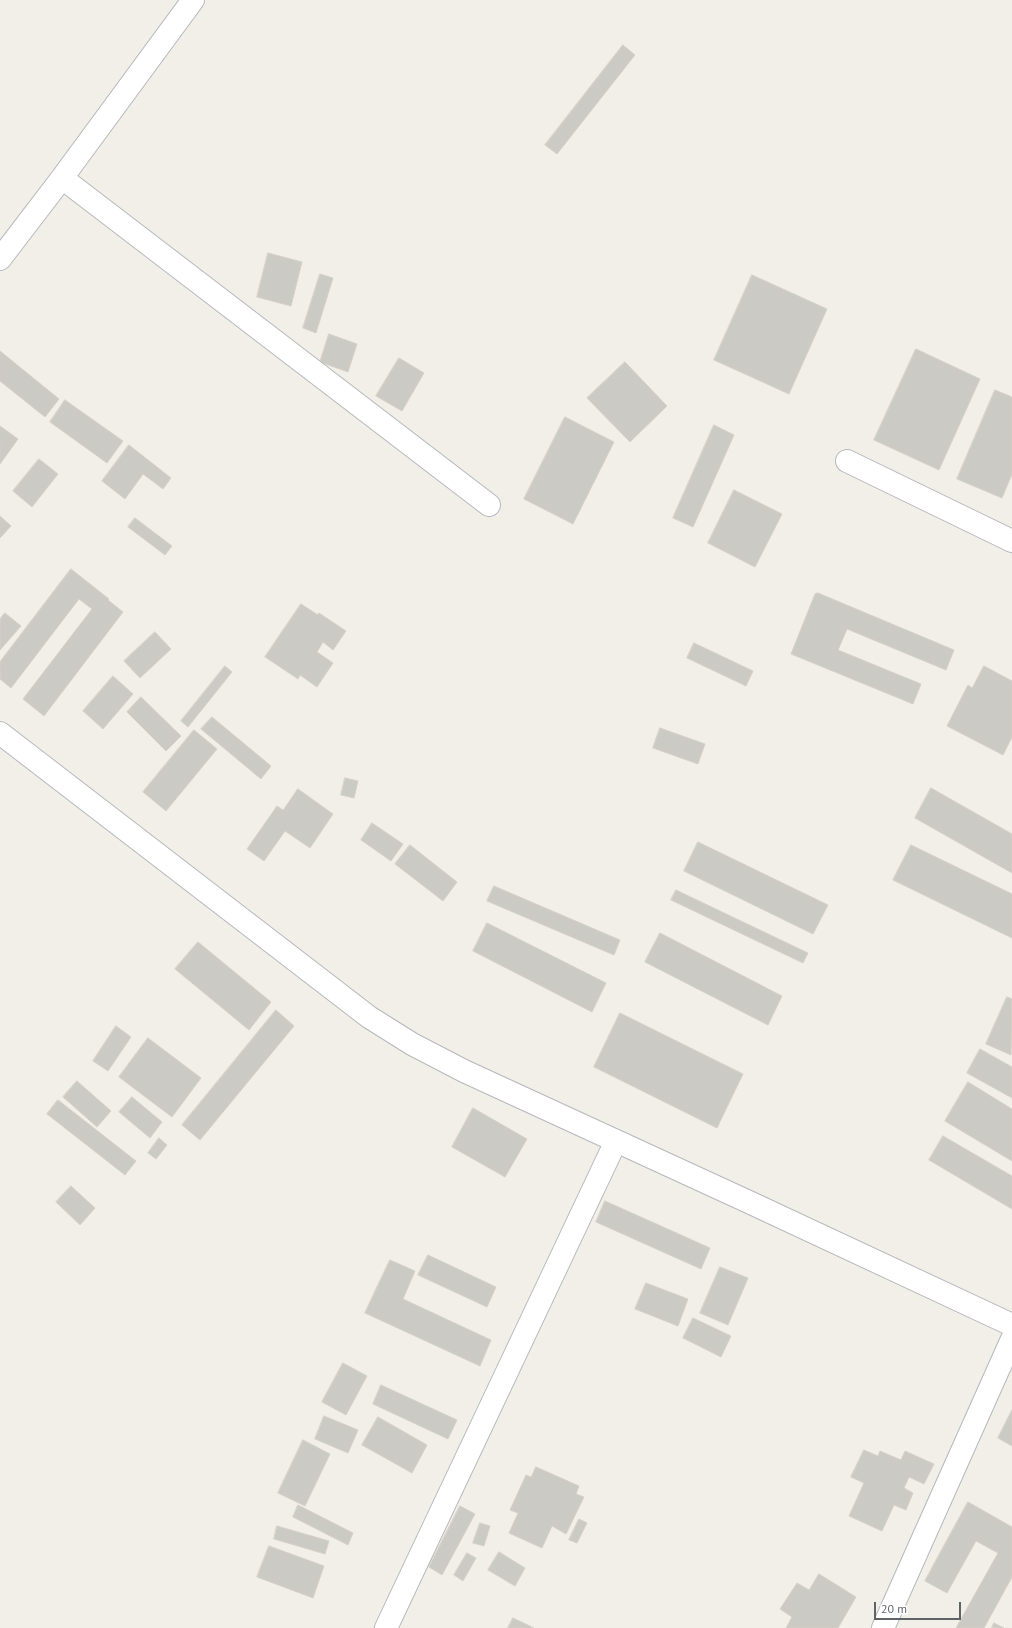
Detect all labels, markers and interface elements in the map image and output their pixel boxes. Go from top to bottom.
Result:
scale bar [876,1594,963,1620]
text: 20 m [881,1601,907,1616]

